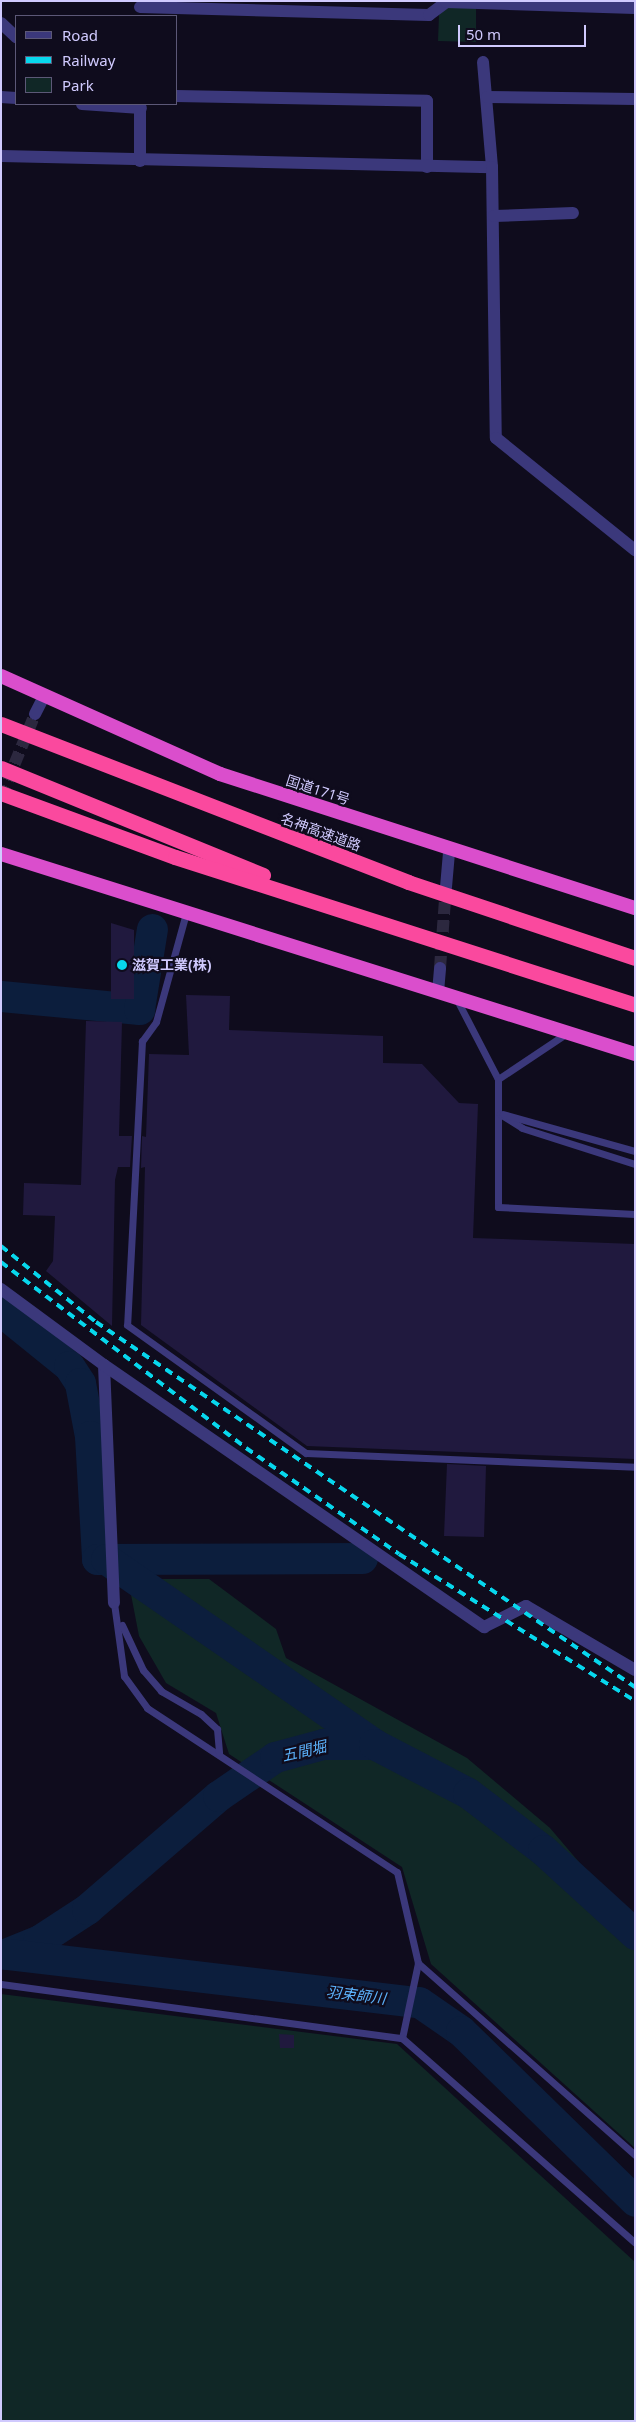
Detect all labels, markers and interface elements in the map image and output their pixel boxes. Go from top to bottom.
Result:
legend [15,15,178,105]
scale bar [461,15,588,47]
text: 50 m [466,24,501,44]
text: Road [62,25,98,45]
text: Railway [62,50,115,70]
text: Park [62,75,94,95]
street label: 国道171号 [284,772,352,808]
street label: 名神高速道路 [279,810,363,854]
place label: 滋賀工業(株) [132,957,211,973]
marker: 滋賀工業(株) [116,959,128,971]
water label: 五間堀 [280,1737,328,1765]
water label: 羽束師川 [325,1982,387,2008]

